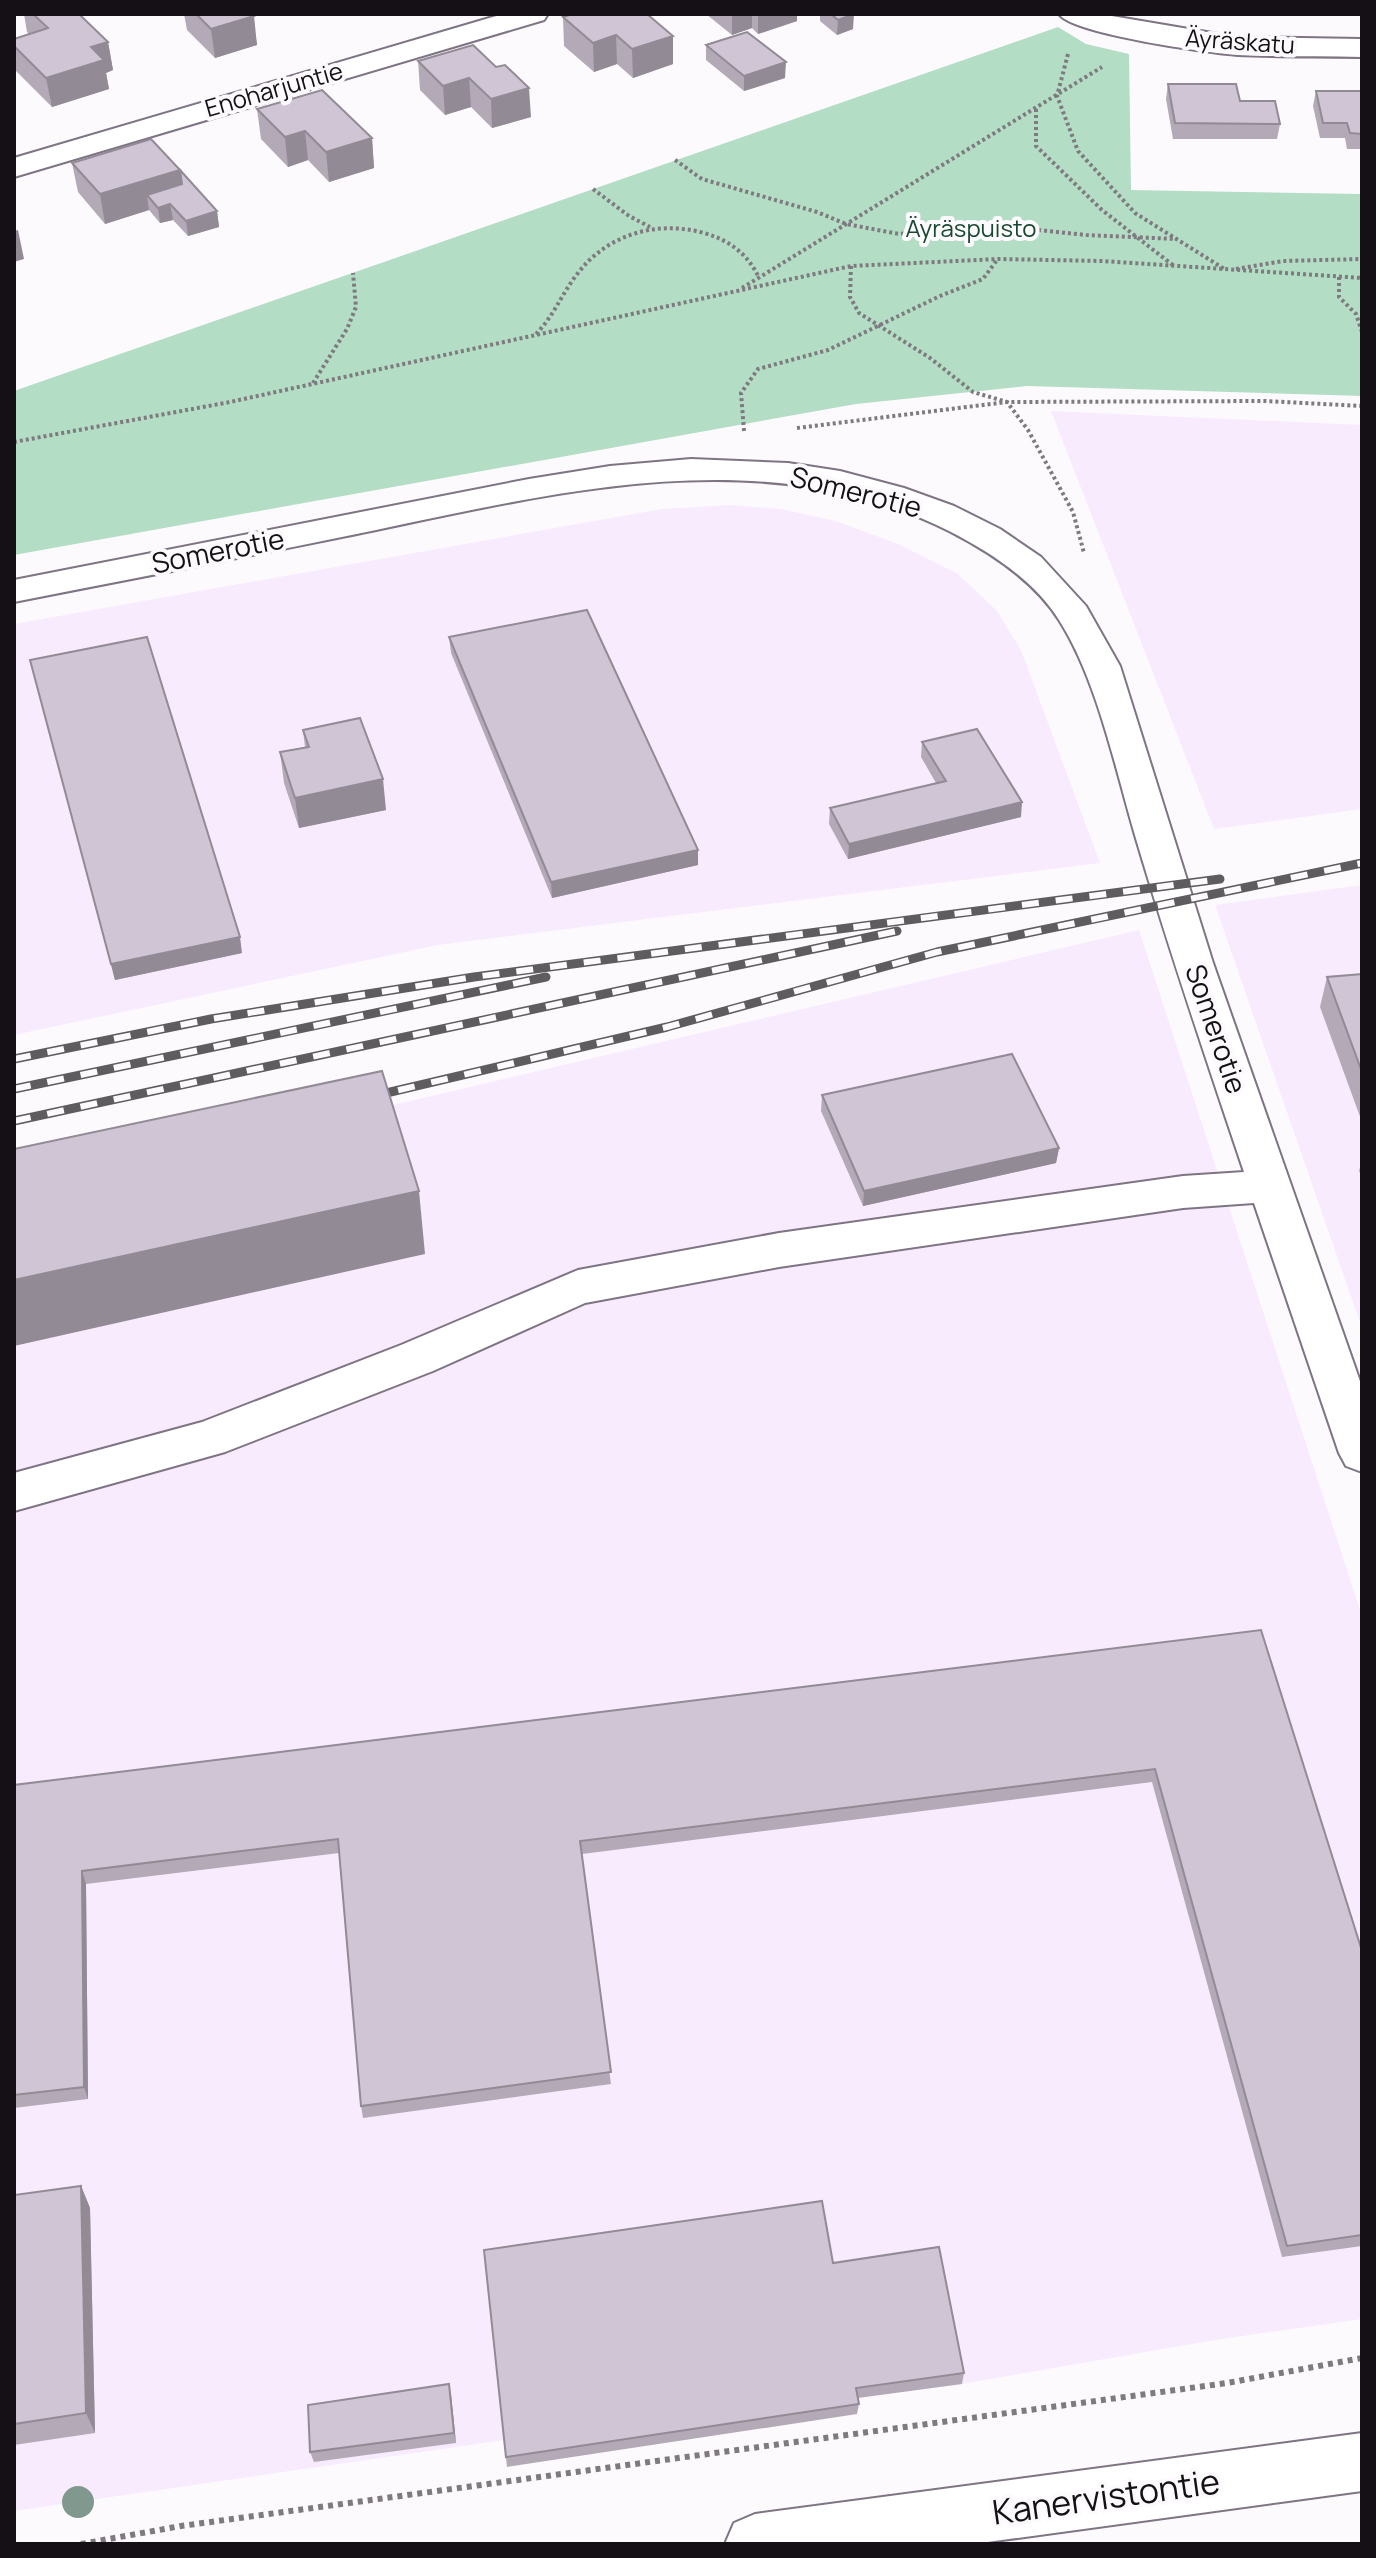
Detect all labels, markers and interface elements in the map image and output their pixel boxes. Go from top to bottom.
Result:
street label: Äyräskatu [1184,20,1296,61]
street label: Enoharjuntie [201,53,346,124]
park label: Äyräspuisto [906,211,1036,244]
street label: Somerotie [786,456,926,526]
street label: Somerotie [148,519,287,581]
street label: Somerotie [1177,959,1257,1098]
street label: Kanervistontie [989,2457,1222,2535]

